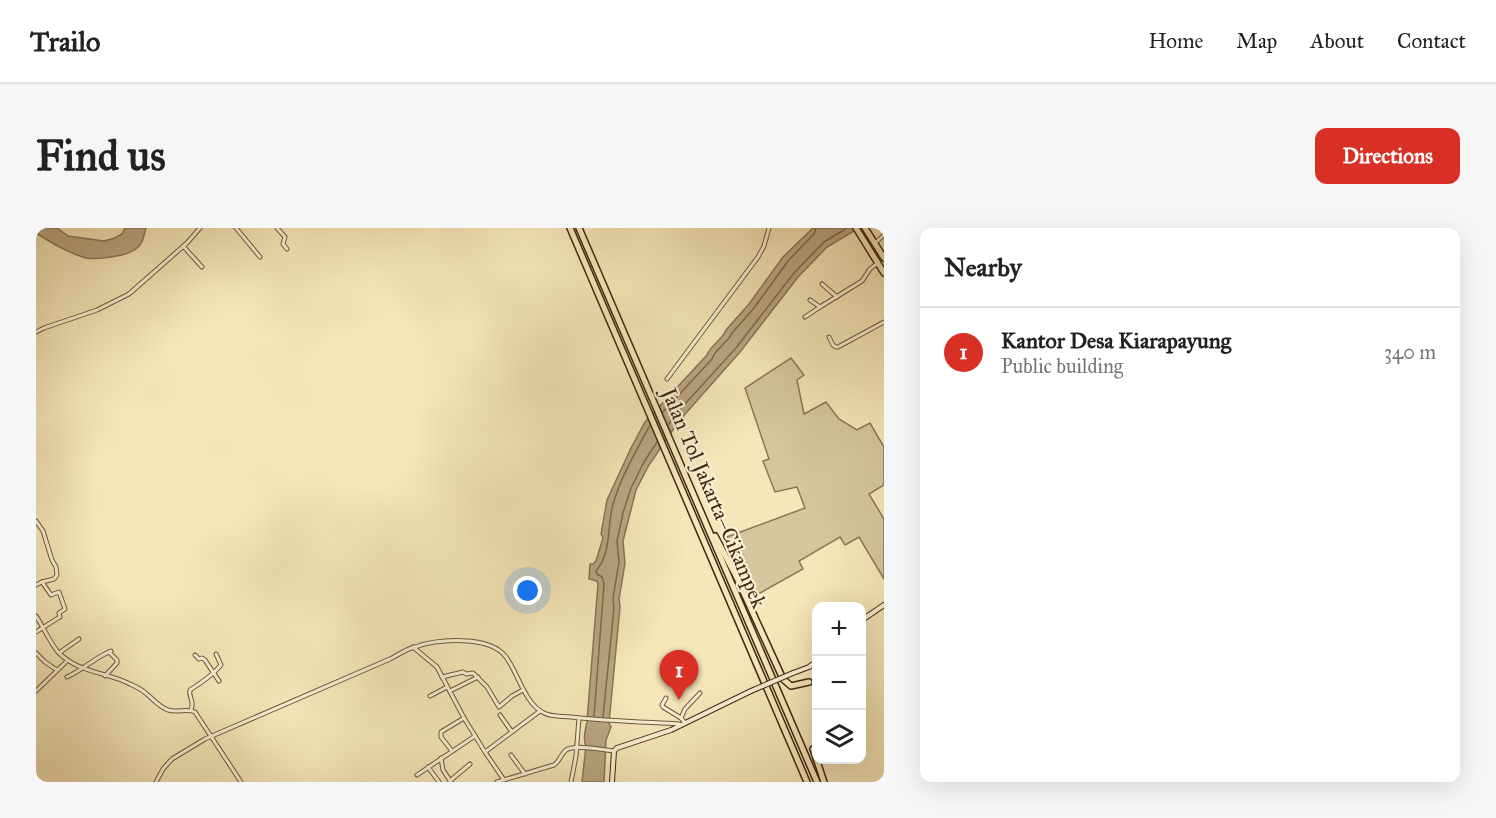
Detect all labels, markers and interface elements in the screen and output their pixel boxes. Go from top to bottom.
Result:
text: Trailo [30,24,100,59]
text: Home [1148,28,1203,54]
text: Map [1236,28,1277,54]
text: About [1310,28,1364,54]
text: Contact [1397,28,1466,54]
button: Directions [1315,128,1460,184]
text: Find us [36,130,166,182]
text: Nearby [944,251,1022,283]
text: Kantor Desa Kiarapayung [1001,327,1231,354]
text: 1 [960,340,967,364]
text: 340 m [1384,340,1436,364]
text: Public building [1001,354,1123,378]
street label: Jalan Tol Jakarta–Cikampek [655,382,772,612]
your location [513,576,542,605]
map controls [812,602,866,764]
button: + [812,602,866,656]
pin: 1 [660,650,698,700]
button: − [812,656,866,710]
button: layers [812,710,866,764]

